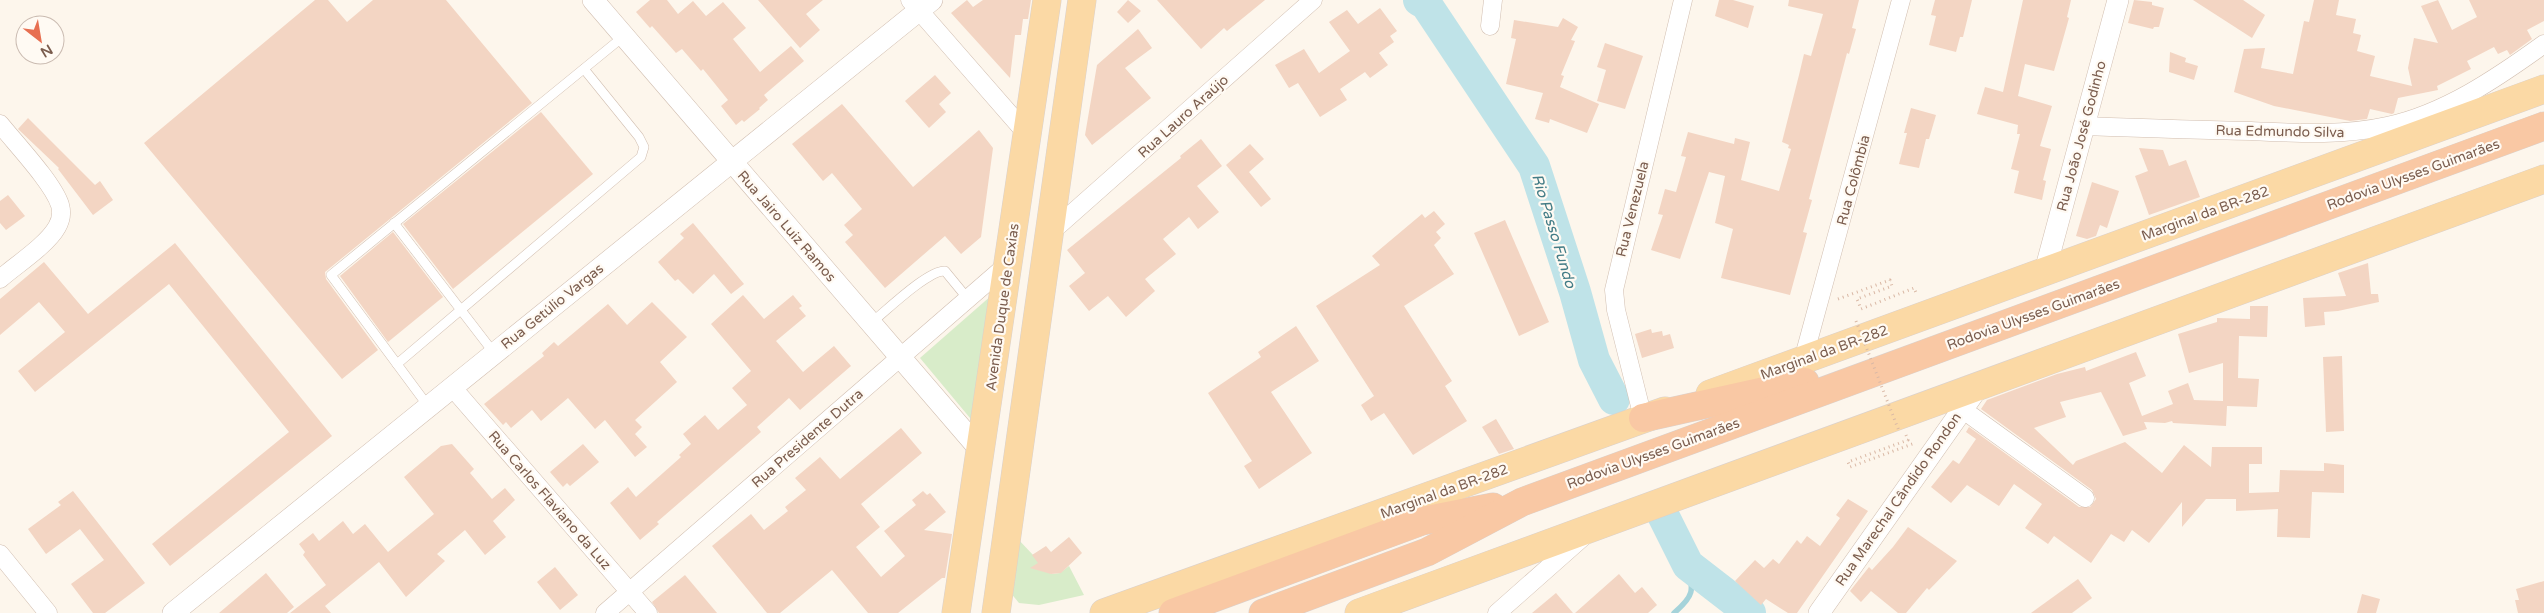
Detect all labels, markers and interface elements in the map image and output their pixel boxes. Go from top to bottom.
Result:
north arrow [15,15,65,65]
text: N [37,41,56,61]
street label: Rua João José Godinho [2053,59,2110,213]
street label: Rua Lauro Araújo [1135,71,1232,161]
street label: Rua Edmundo Silva [2215,122,2345,141]
street label: Rua Colômbia [1833,133,1874,227]
street label: Rodovia Ulysses Guimarães [2325,135,2502,214]
street label: Rua Venezuela [1612,159,1653,259]
street label: Rua Jairo Luiz Ramos [734,167,840,286]
water label: Rio Passo Fundo [1528,172,1580,291]
street label: Marginal da BR-282 [2139,182,2271,244]
street label: Avenida Duque de Caxias [982,222,1023,392]
street label: Rua Getúlio Vargas [498,260,607,353]
street label: Rodovia Ulysses Guimarães [1945,275,2122,354]
street label: Marginal da BR-282 [1758,321,1890,383]
street label: Rua Presidente Dutra [748,385,866,491]
street label: Rua Marechal Cândido Rondon [1832,409,1965,589]
street label: Rodovia Ulysses Guimarães [1565,414,1742,493]
street label: Rua Carlos Flaviano da Luz [485,427,615,573]
street label: Marginal da BR-282 [1378,460,1510,522]

